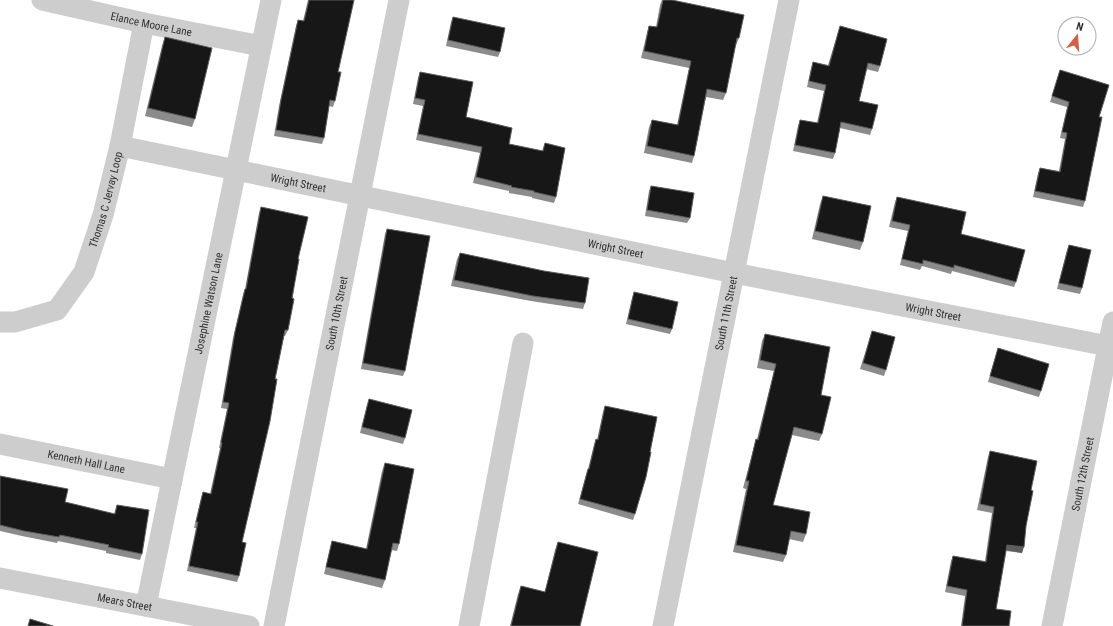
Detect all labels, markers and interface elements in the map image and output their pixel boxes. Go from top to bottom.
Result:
street label: Elance Moore Lane [109,9,193,39]
north arrow [1057,16,1097,56]
text: N [1075,20,1085,34]
street label: Thomas C Jervay Loop [86,150,125,249]
street label: Wright Street [269,171,327,195]
street label: Wright Street [587,236,645,261]
street label: Josephine Watson Lane [192,251,225,355]
street label: South 10th Street [323,275,350,351]
street label: South 11th Street [712,275,740,352]
street label: Wright Street [904,300,962,324]
street label: South 12th Street [1069,436,1096,512]
street label: Kenneth Hall Lane [46,447,126,476]
street label: Mears Street [96,590,153,614]

